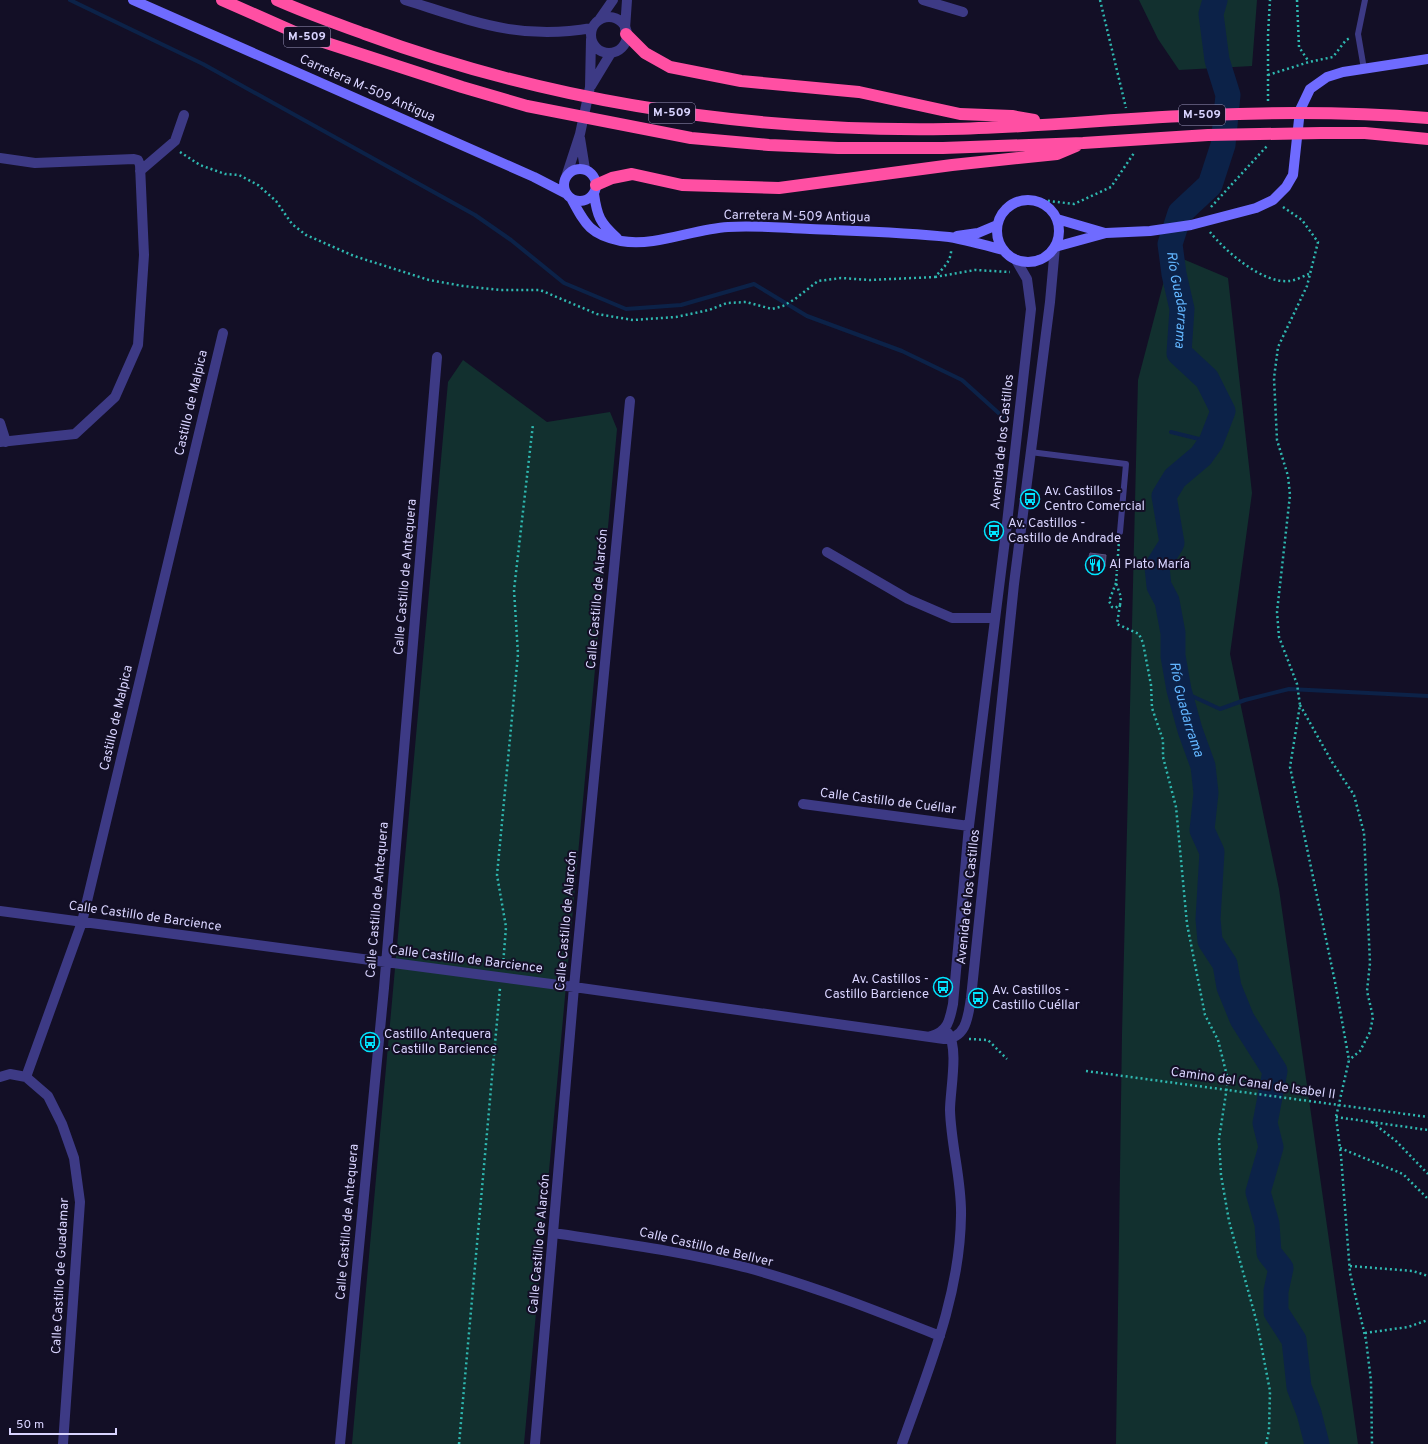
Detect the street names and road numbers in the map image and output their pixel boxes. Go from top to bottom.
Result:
road number: M-509 [284,27,330,47]
street label: Carretera M-509 Antigua [297,52,437,126]
road number: M-509 [649,103,695,123]
road number: M-509 [1179,105,1225,125]
street label: Carretera M-509 Antigua [723,208,871,226]
street label: Castillo de Malpica [172,349,212,457]
street label: Avenida de los Castillos [988,374,1018,510]
street label: Calle Castillo de Antequera [391,498,421,656]
street label: Calle Castillo de Alarcón [584,528,612,670]
street label: Castillo de Malpica [97,664,137,772]
street label: Calle Castillo de Cuéllar [819,786,957,818]
street label: Calle Castillo de Antequera [363,821,393,979]
street label: Avenida de los Castillos [954,829,984,965]
street label: Calle Castillo de Alarcón [553,850,581,992]
street label: Calle Castillo de Barcience [68,898,222,936]
street label: Calle Castillo de Barcience [389,943,543,977]
street label: Camino del Canal de Isabel II [1170,1065,1336,1103]
street label: Calle Castillo de Antequera [333,1143,363,1301]
street label: Calle Castillo de Alarcón [526,1173,554,1315]
street label: Calle Castillo de Guadamar [49,1197,73,1355]
street label: Calle Castillo de Bellver [637,1225,775,1271]

